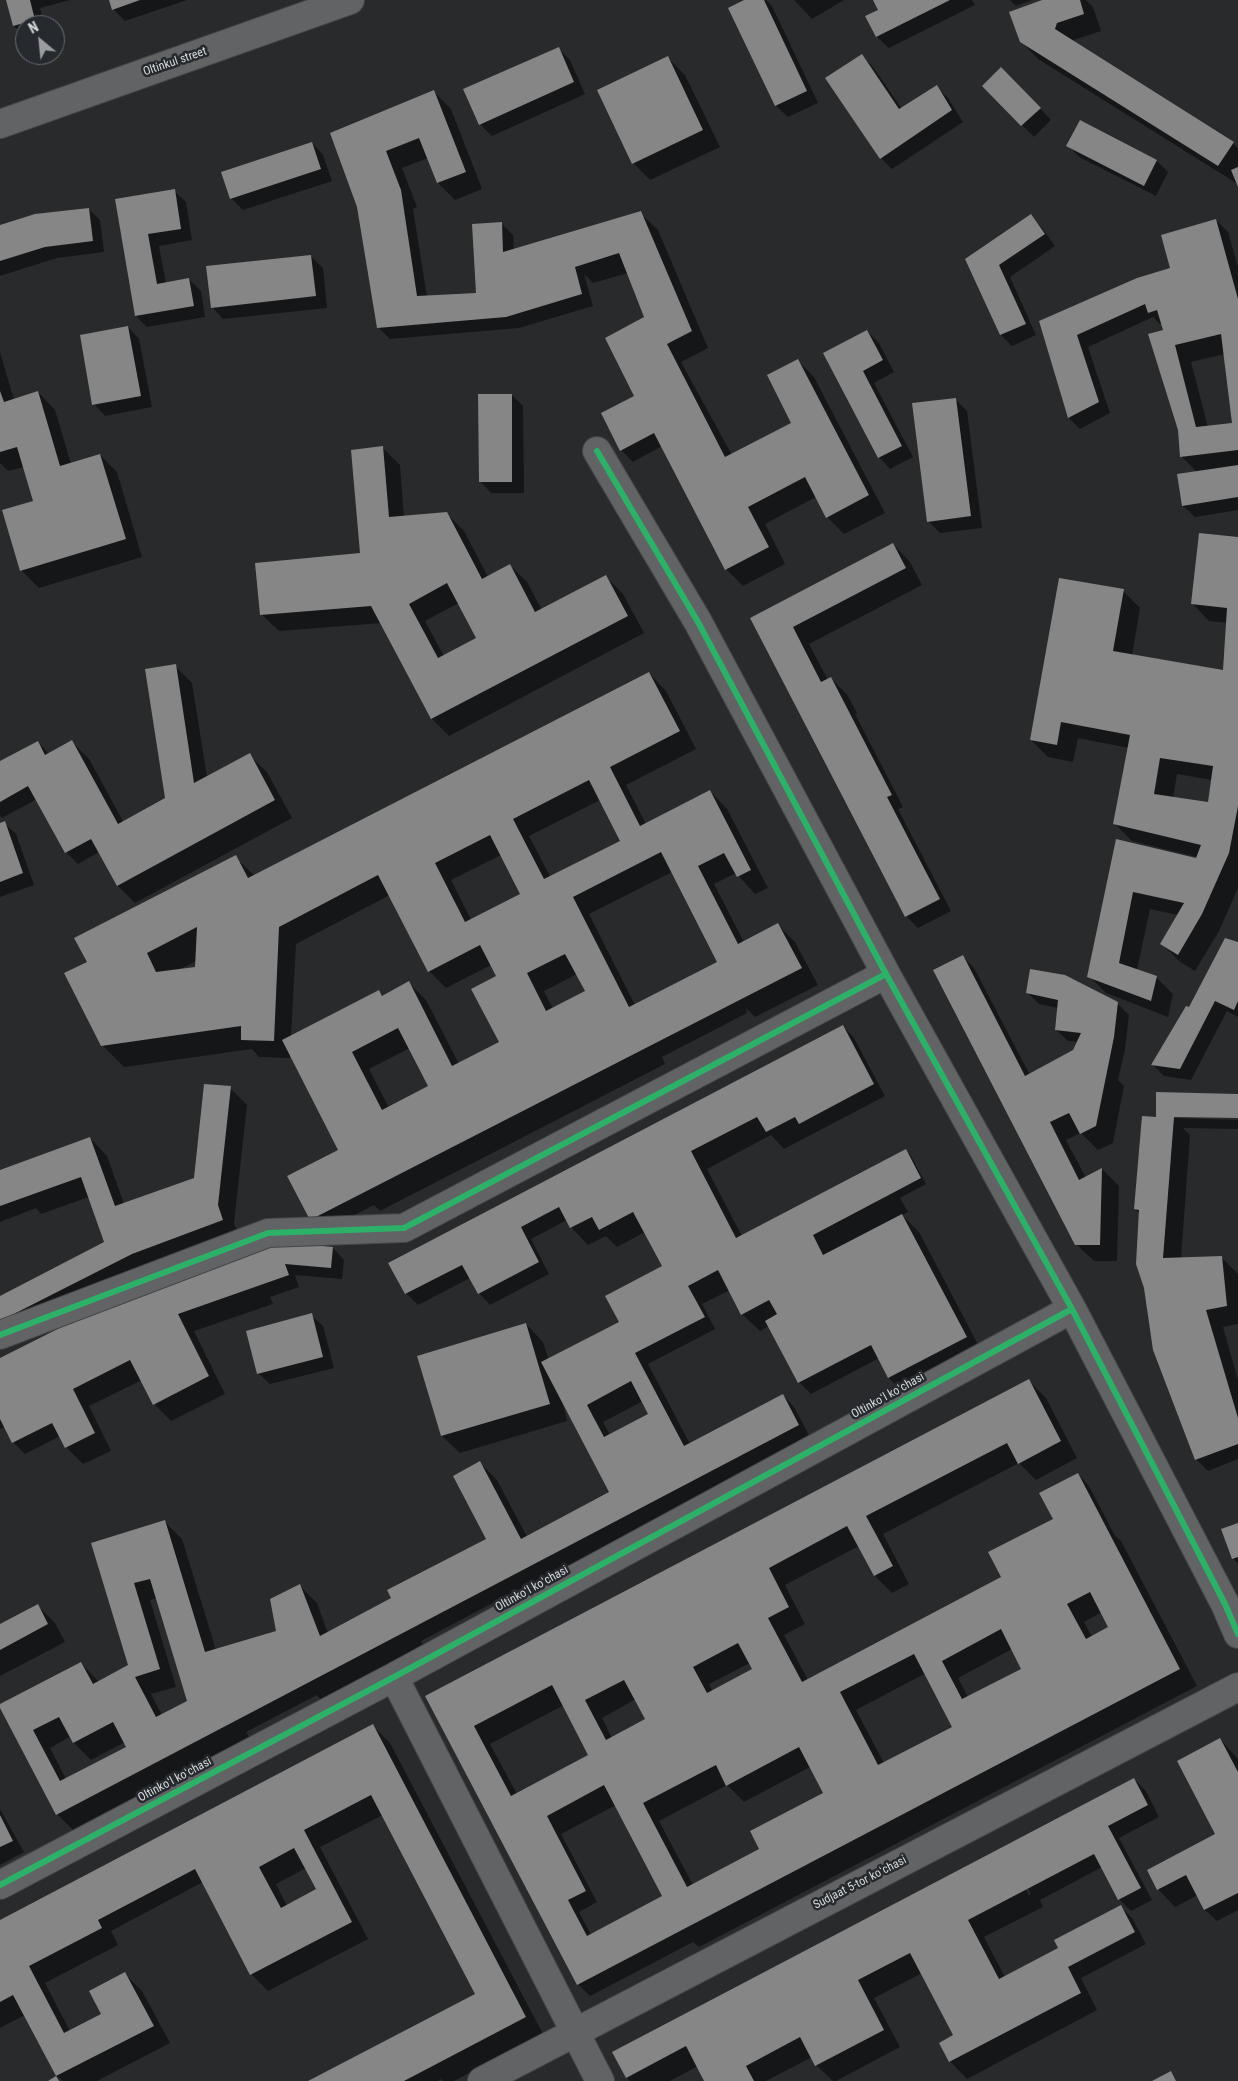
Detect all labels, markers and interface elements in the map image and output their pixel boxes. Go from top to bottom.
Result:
north arrow [15,15,65,65]
text: N [26,19,41,37]
street label: Oltinkul street [141,44,209,80]
street label: Oltinkoʻl koʻchasi [849,1370,927,1422]
street label: Oltinkoʻl koʻchasi [493,1563,571,1615]
street label: Oltinkoʻl koʻchasi [136,1755,214,1805]
street label: Sudjaat 5-tor koʻchasi [811,1853,909,1913]

